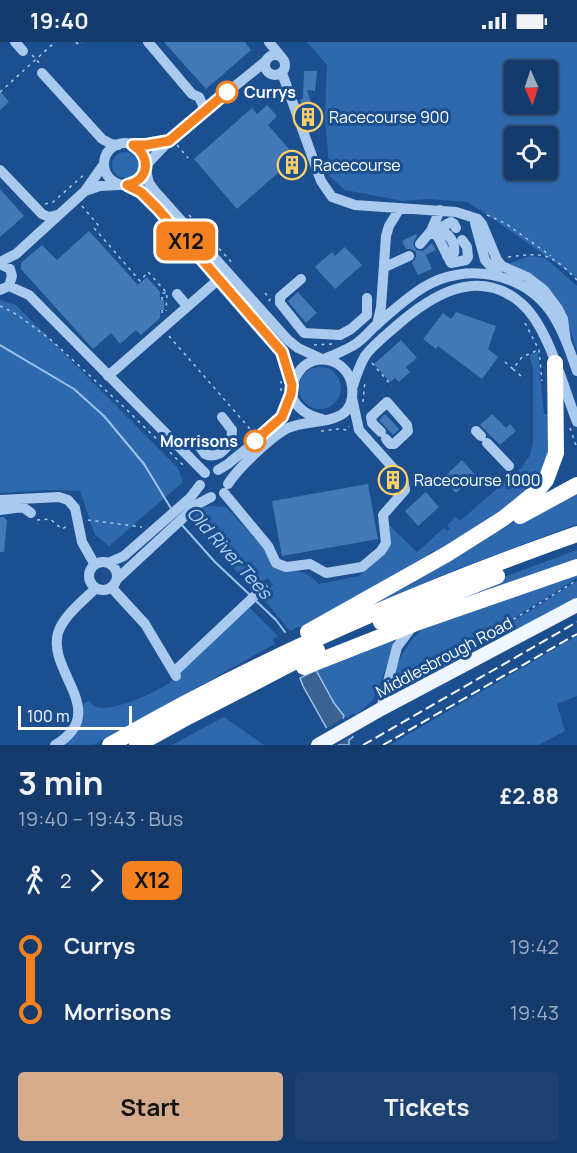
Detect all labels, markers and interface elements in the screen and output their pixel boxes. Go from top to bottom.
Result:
text: 19:40 [30,6,89,36]
north arrow [504,60,558,114]
map controls [504,60,558,180]
marker: Currys [216,81,238,103]
place label: Currys [244,81,296,103]
building icon: Racecourse 900 [292,101,324,133]
place label: Racecourse 900 [329,106,449,128]
button: locate [504,126,558,180]
building icon: Racecourse [276,149,308,181]
place label: Racecourse [313,154,401,176]
line badge: X12 [152,222,220,260]
text: X12 [168,227,204,255]
place label: Morrisons [160,430,238,452]
marker: Morrisons [244,430,266,452]
building icon: Racecourse 1000 [377,464,409,496]
place label: Racecourse 1000 [414,469,540,491]
water label: Old River Tees [182,501,279,605]
street label: Middlesbrough Road [372,612,516,702]
scale bar [18,703,132,730]
text: 100 m [27,705,70,727]
text: 3 min [18,760,103,805]
text: £2.88 [500,781,559,811]
text: 19:40 – 19:43 · Bus [18,805,183,832]
icon: walk [18,864,51,897]
icon: forward [80,864,113,897]
text: X12 [134,866,170,894]
text: 2 [60,867,71,894]
text: Currys [64,931,135,961]
text: 19:42 [510,933,559,960]
text: Morrisons [64,997,171,1027]
text: 19:43 [510,999,559,1026]
button: Start [18,1072,283,1141]
button: Tickets [295,1072,559,1141]

